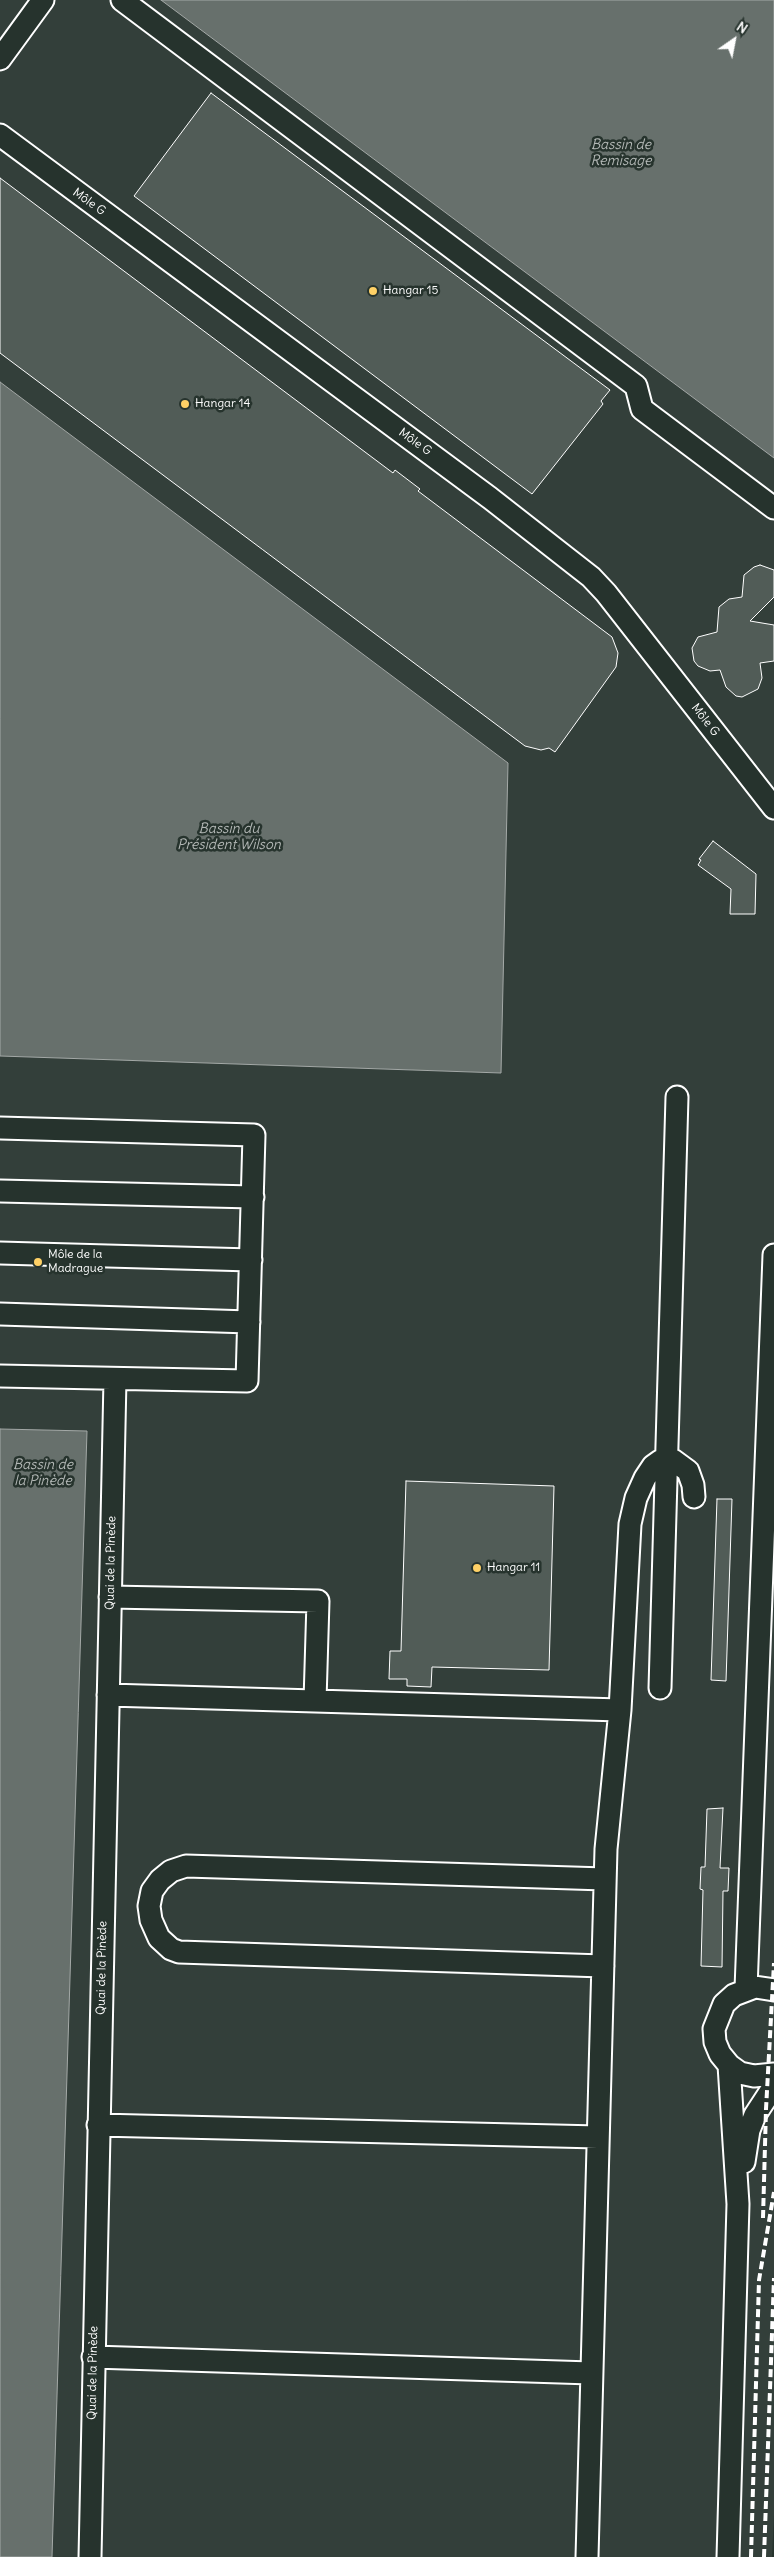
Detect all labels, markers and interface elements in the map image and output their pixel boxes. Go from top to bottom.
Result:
north arrow [709,15,759,65]
text: N [733,17,751,38]
water label: Bassin de Remisage [590,137,652,170]
street label: Môle G [70,185,108,219]
place label: Hangar 15 [383,284,438,298]
marker: Hangar 15 [367,285,379,297]
place label: Hangar 14 [195,397,250,411]
marker: Hangar 14 [179,398,191,410]
street label: Môle G [396,425,434,459]
street label: Môle G [688,701,722,739]
water label: Bassin du Président Wilson [177,821,281,854]
place label: Môle de la Madrague [48,1248,103,1276]
marker: Môle de la Madrague [32,1256,44,1268]
water label: Bassin de la Pinède [13,1457,73,1490]
street label: Quai de la Pinède [103,1516,119,1610]
place label: Hangar 11 [487,1561,540,1575]
marker: Hangar 11 [471,1562,483,1574]
street label: Quai de la Pinède [94,1921,110,2015]
street label: Quai de la Pinède [85,2326,101,2420]

